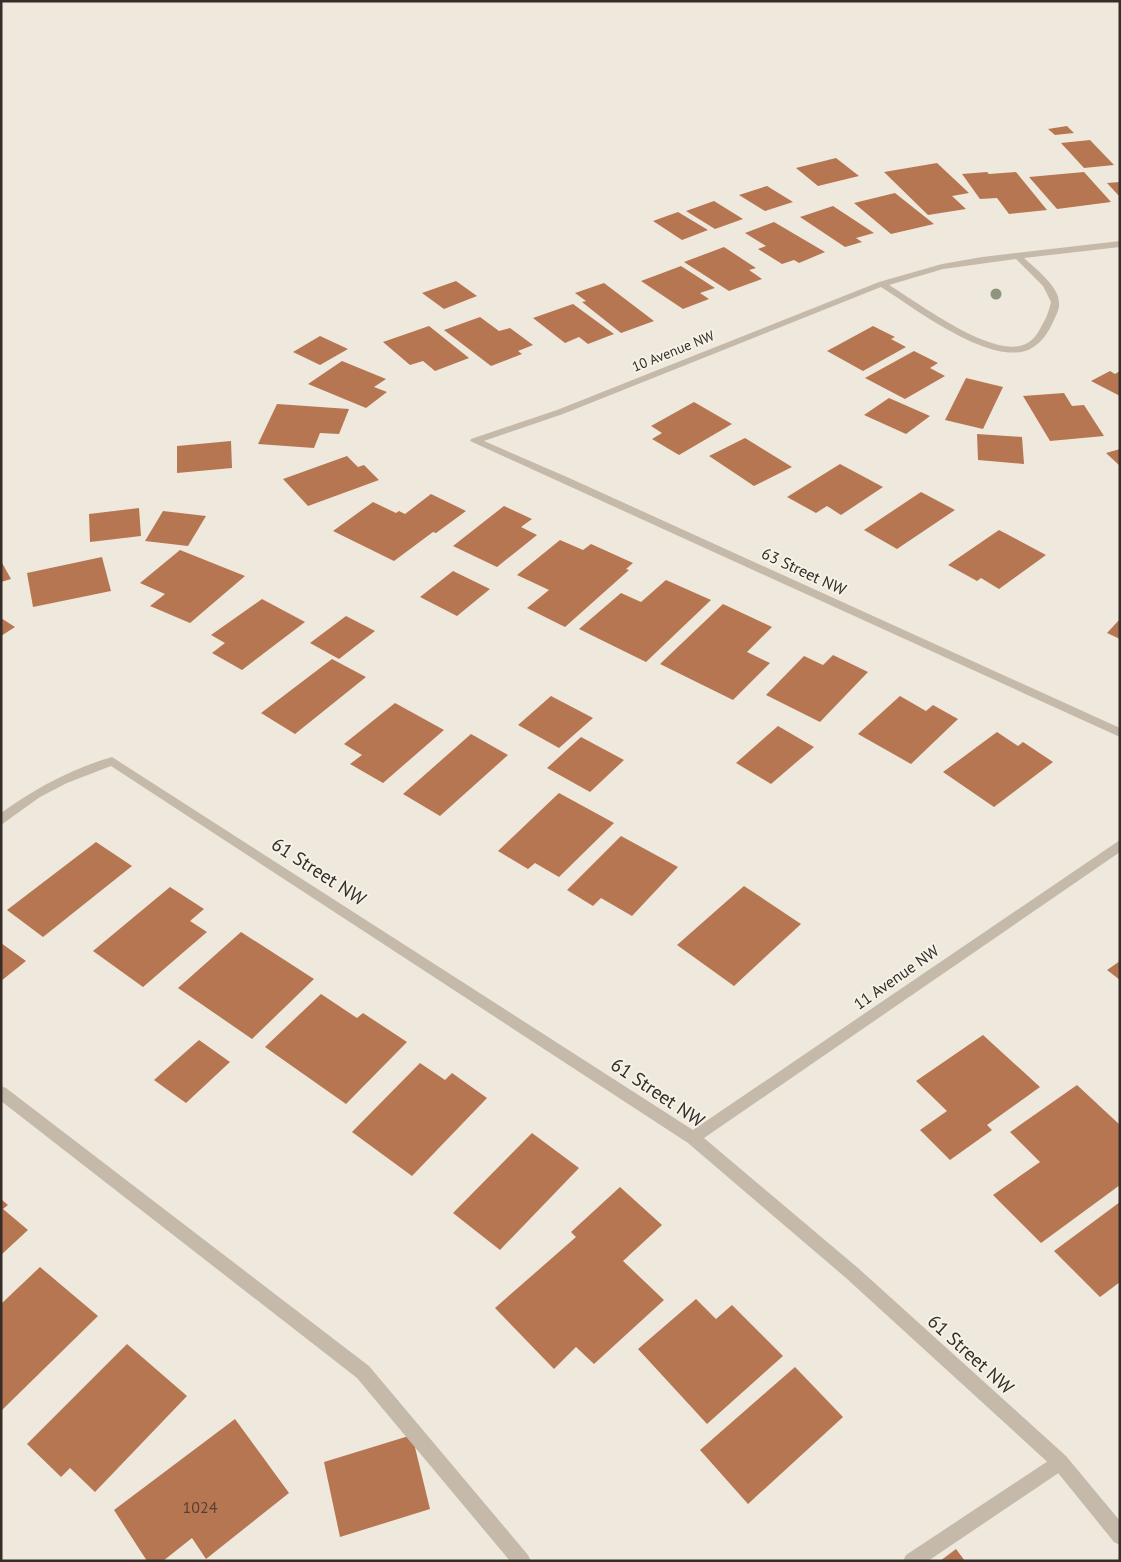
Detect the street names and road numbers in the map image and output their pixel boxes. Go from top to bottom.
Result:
street label: 10 Avenue NW [629,326,717,376]
street label: 63 Street NW [759,543,850,600]
street label: 61 Street NW [267,832,371,911]
street label: 11 Avenue NW [850,940,943,1014]
street label: 61 Street NW [607,1052,710,1132]
street label: 61 Street NW [923,1309,1019,1399]

